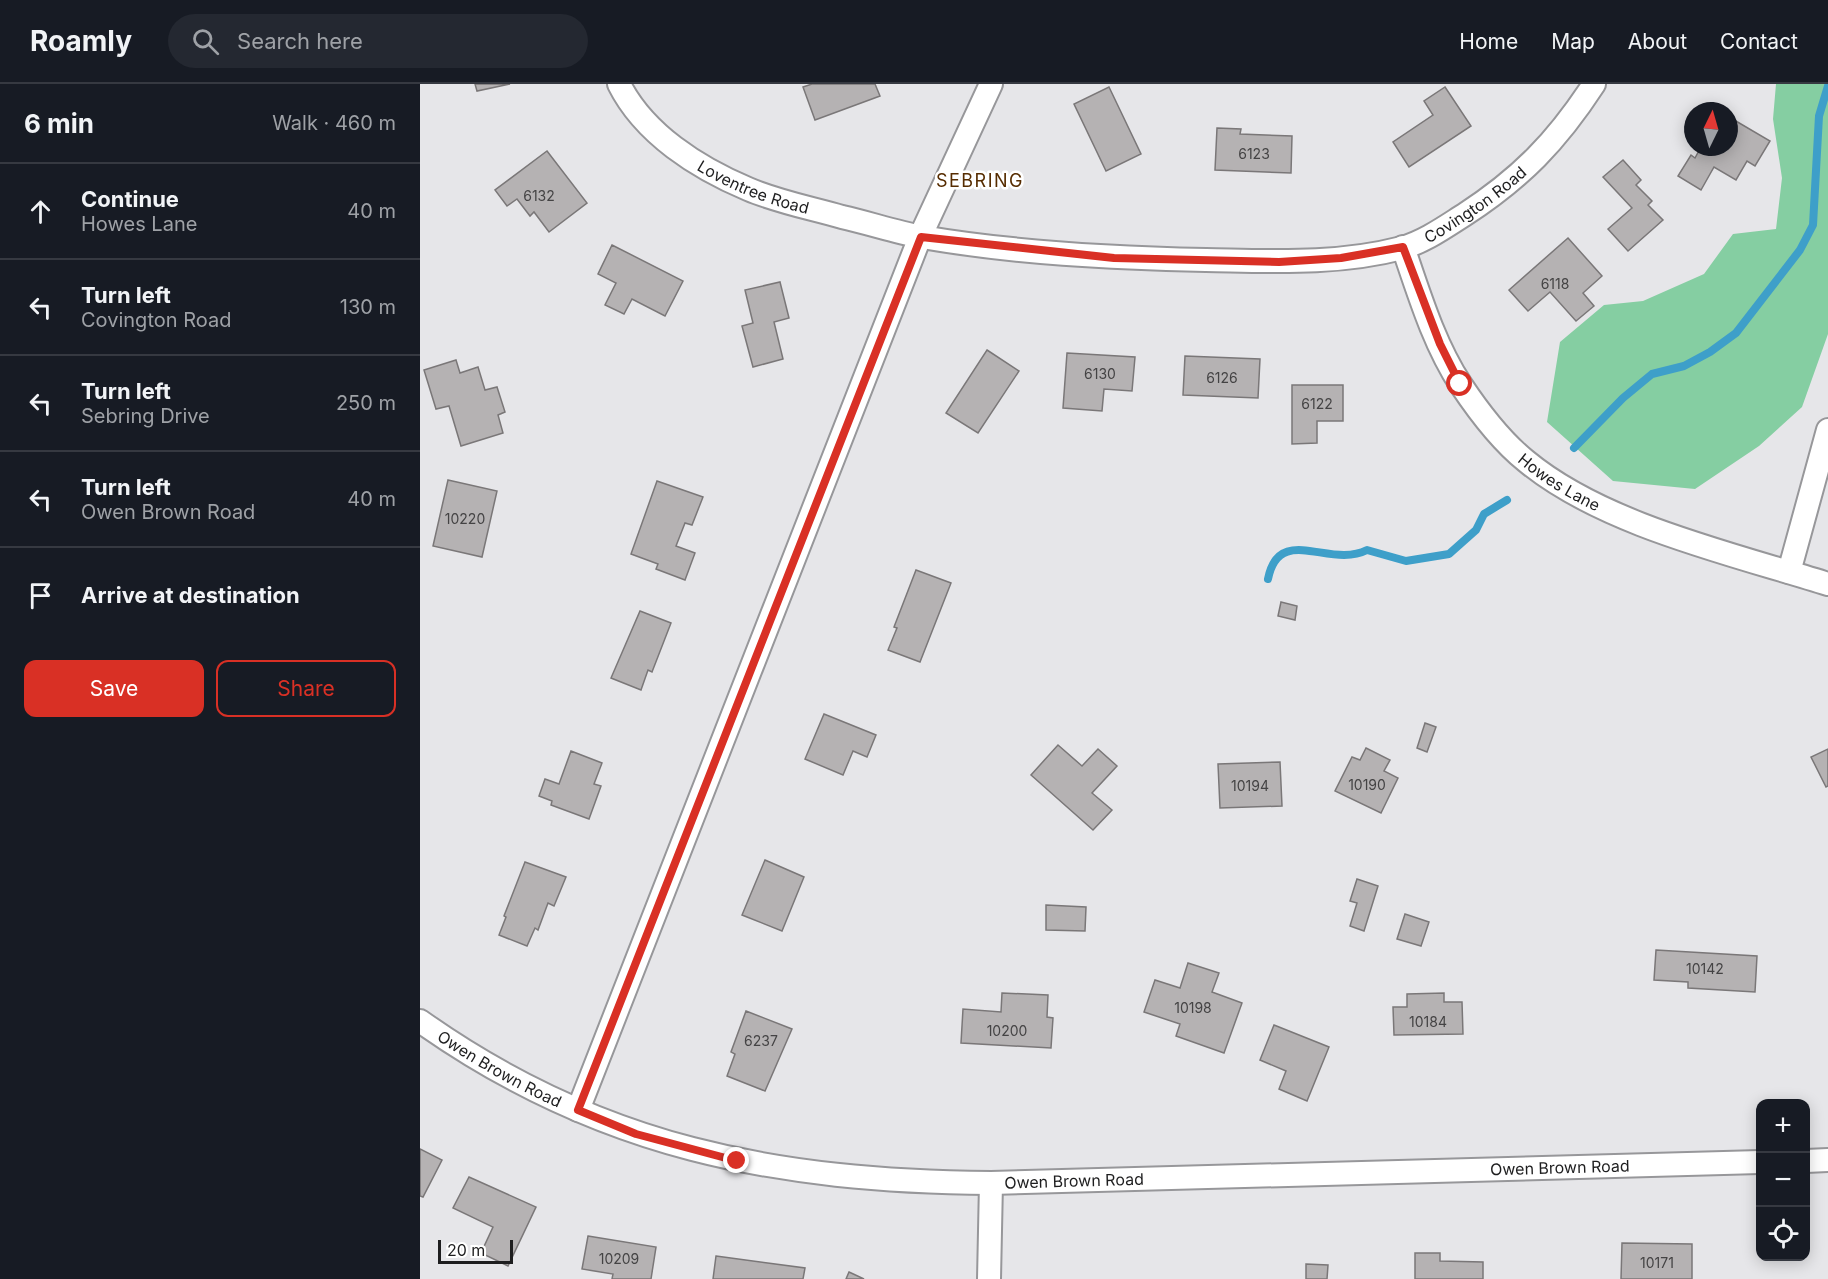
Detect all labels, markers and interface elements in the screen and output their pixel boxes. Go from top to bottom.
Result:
search box [168,14,588,68]
text: Roamly [30,24,132,58]
icon: search [189,25,222,58]
text: Search here [237,28,363,54]
text: Home [1459,29,1518,54]
text: Map [1551,29,1595,54]
text: About [1628,29,1687,54]
text: Contact [1720,29,1798,54]
north arrow [1684,102,1738,156]
text: 6 min [24,108,94,139]
text: Walk · 460 m [272,111,396,135]
house number: 6123 [1238,145,1270,162]
street label: Loventree Road [694,156,811,218]
street label: Covington Road [1421,162,1530,247]
district label: SEBRING [936,170,1024,191]
text: Continue [81,186,179,212]
house number: 6132 [523,187,555,204]
icon: ahead [24,195,57,228]
text: 40 m [347,199,396,223]
text: Howes Lane [81,212,197,236]
house number: 6118 [1541,275,1569,292]
text: Turn left [81,282,171,308]
icon: left [24,291,57,324]
text: 130 m [340,295,396,319]
text: Covington Road [81,308,231,332]
house number: 6130 [1084,365,1116,382]
house number: 6126 [1206,369,1238,386]
route start [1446,370,1472,396]
text: Turn left [81,378,171,404]
icon: left [24,387,57,420]
text: 250 m [336,391,396,415]
house number: 6122 [1301,395,1333,412]
text: Sebring Drive [81,404,210,428]
street label: Howes Lane [1514,449,1603,515]
text: Turn left [81,474,171,500]
icon: left [24,483,57,516]
text: 40 m [347,487,396,511]
text: Owen Brown Road [81,500,255,524]
house number: 10220 [445,510,485,527]
icon: arrive [24,579,57,612]
text: Arrive at destination [81,582,300,608]
button: Save [24,660,204,717]
button: Share [216,660,396,717]
house number: 10190 [1348,776,1386,793]
house number: 10194 [1231,777,1269,794]
house number: 10142 [1686,960,1724,977]
house number: 10198 [1174,999,1212,1016]
house number: 10184 [1409,1013,1447,1030]
house number: 10200 [987,1022,1027,1039]
street label: Owen Brown Road [434,1026,565,1112]
house number: 6237 [744,1032,778,1049]
map controls [1756,1099,1810,1261]
button: + [1756,1099,1810,1153]
route end [723,1147,749,1173]
button: − [1756,1153,1810,1207]
street label: Owen Brown Road [1490,1156,1630,1179]
street label: Owen Brown Road [1004,1169,1144,1193]
button: locate [1756,1207,1810,1261]
scale bar [438,1237,513,1264]
text: 20 m [447,1240,485,1260]
house number: 10209 [599,1250,639,1267]
house number: 10171 [1640,1254,1674,1271]

